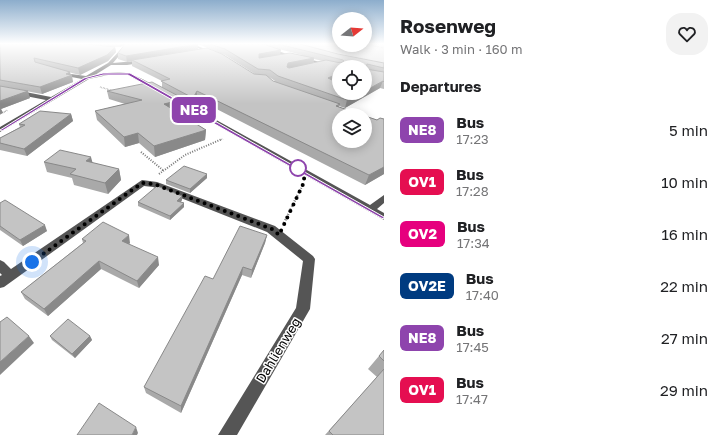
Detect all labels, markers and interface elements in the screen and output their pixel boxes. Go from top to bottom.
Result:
north arrow [332,12,372,52]
map controls [332,12,372,148]
button: heart [666,13,708,55]
text: Rosenweg [400,14,496,37]
text: Walk · 3 min · 160 m [400,41,522,57]
button: locate [332,60,372,100]
text: Departures [400,77,481,95]
line badge: NE8 [171,97,217,123]
text: NE8 [180,101,208,118]
button: layers [332,108,372,148]
text: Bus [456,113,484,131]
text: NE8 [408,121,436,138]
text: 5 min [669,121,708,139]
text: 17:23 [456,131,489,147]
unlabelled marker [289,159,307,177]
text: Bus [456,165,484,183]
text: OV1 [408,173,436,190]
text: 10 min [661,173,708,191]
text: 17:28 [456,183,489,199]
text: Bus [457,217,485,235]
text: OV2 [408,225,437,242]
text: 16 min [661,225,708,243]
text: 17:34 [457,235,490,251]
your location [22,252,42,272]
text: Bus [466,269,494,287]
text: OV2E [408,277,446,294]
text: 22 min [660,277,708,295]
text: 17:40 [466,287,499,303]
street label: Dahlienweg [252,314,304,386]
text: Bus [456,321,484,339]
text: NE8 [408,329,436,346]
text: 27 min [661,329,708,347]
text: 17:45 [456,339,489,355]
text: Bus [456,373,484,391]
text: OV1 [408,381,436,398]
text: 29 min [660,381,708,399]
text: 17:47 [456,391,488,407]

